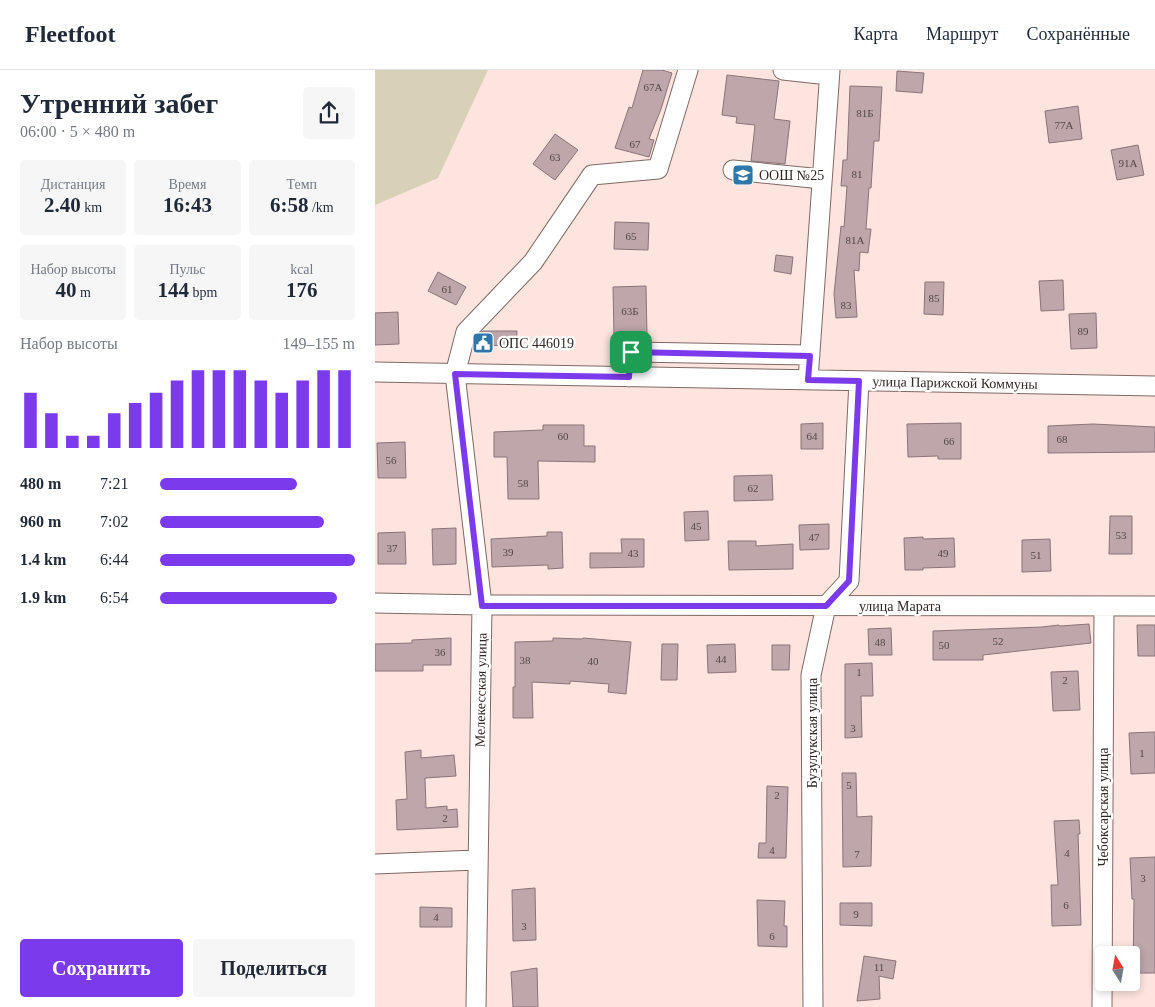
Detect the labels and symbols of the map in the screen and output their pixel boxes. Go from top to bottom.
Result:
house number: 67А [644,81,663,93]
house number: 81Б [856,107,874,119]
house number: 77А [1055,119,1074,131]
house number: 67 [630,138,641,150]
house number: 63 [550,151,561,163]
house number: 91А [1119,157,1138,169]
school or university icon: ООШ №25 [731,163,755,187]
place label: ООШ №25 [759,168,824,183]
house number: 81 [852,168,863,180]
house number: 65 [626,230,637,242]
house number: 81А [846,234,865,246]
house number: 61 [442,283,453,295]
house number: 85 [929,292,940,304]
house number: 83 [841,299,852,311]
house number: 63Б [621,305,639,317]
house number: 89 [1078,325,1089,337]
public building icon: ОПС 446019 [471,331,495,355]
pin [610,331,652,373]
place label: ОПС 446019 [499,336,574,351]
street label: улица Парижской Коммуны [872,374,1039,392]
house number: 60 [558,430,569,442]
house number: 64 [807,430,818,442]
house number: 68 [1057,433,1068,445]
house number: 66 [944,435,955,447]
house number: 56 [386,454,397,466]
house number: 58 [518,477,529,489]
house number: 62 [748,482,759,494]
house number: 45 [691,520,702,532]
house number: 53 [1116,529,1127,541]
house number: 47 [809,531,820,543]
house number: 37 [387,542,398,554]
house number: 39 [503,546,514,558]
house number: 43 [628,547,639,559]
house number: 49 [938,547,949,559]
house number: 51 [1031,549,1042,561]
street label: улица Марата [859,599,942,614]
street label: Мелекесская улица [473,632,490,747]
house number: 52 [993,635,1004,647]
house number: 48 [875,636,886,648]
house number: 50 [939,639,950,651]
house number: 36 [435,646,446,658]
house number: 44 [716,653,727,665]
house number: 38 [520,654,531,666]
house number: 40 [588,655,599,667]
house number: 1 [856,666,862,678]
house number: 2 [1062,674,1068,686]
street label: Бузулукская улица [805,677,820,788]
house number: 3 [850,722,856,734]
street label: Чебоксарская улица [1096,747,1111,867]
house number: 1 [1139,747,1145,759]
house number: 5 [846,779,852,791]
house number: 2 [774,789,780,801]
house number: 2 [442,812,448,824]
house number: 4 [769,844,775,856]
house number: 4 [1064,847,1070,859]
house number: 7 [854,848,860,860]
house number: 3 [1140,872,1146,884]
house number: 6 [1063,899,1069,911]
house number: 9 [853,908,859,920]
house number: 4 [433,911,439,923]
house number: 3 [521,920,527,932]
house number: 6 [769,930,775,942]
north arrow [1095,946,1140,991]
house number: 11 [874,961,884,973]

